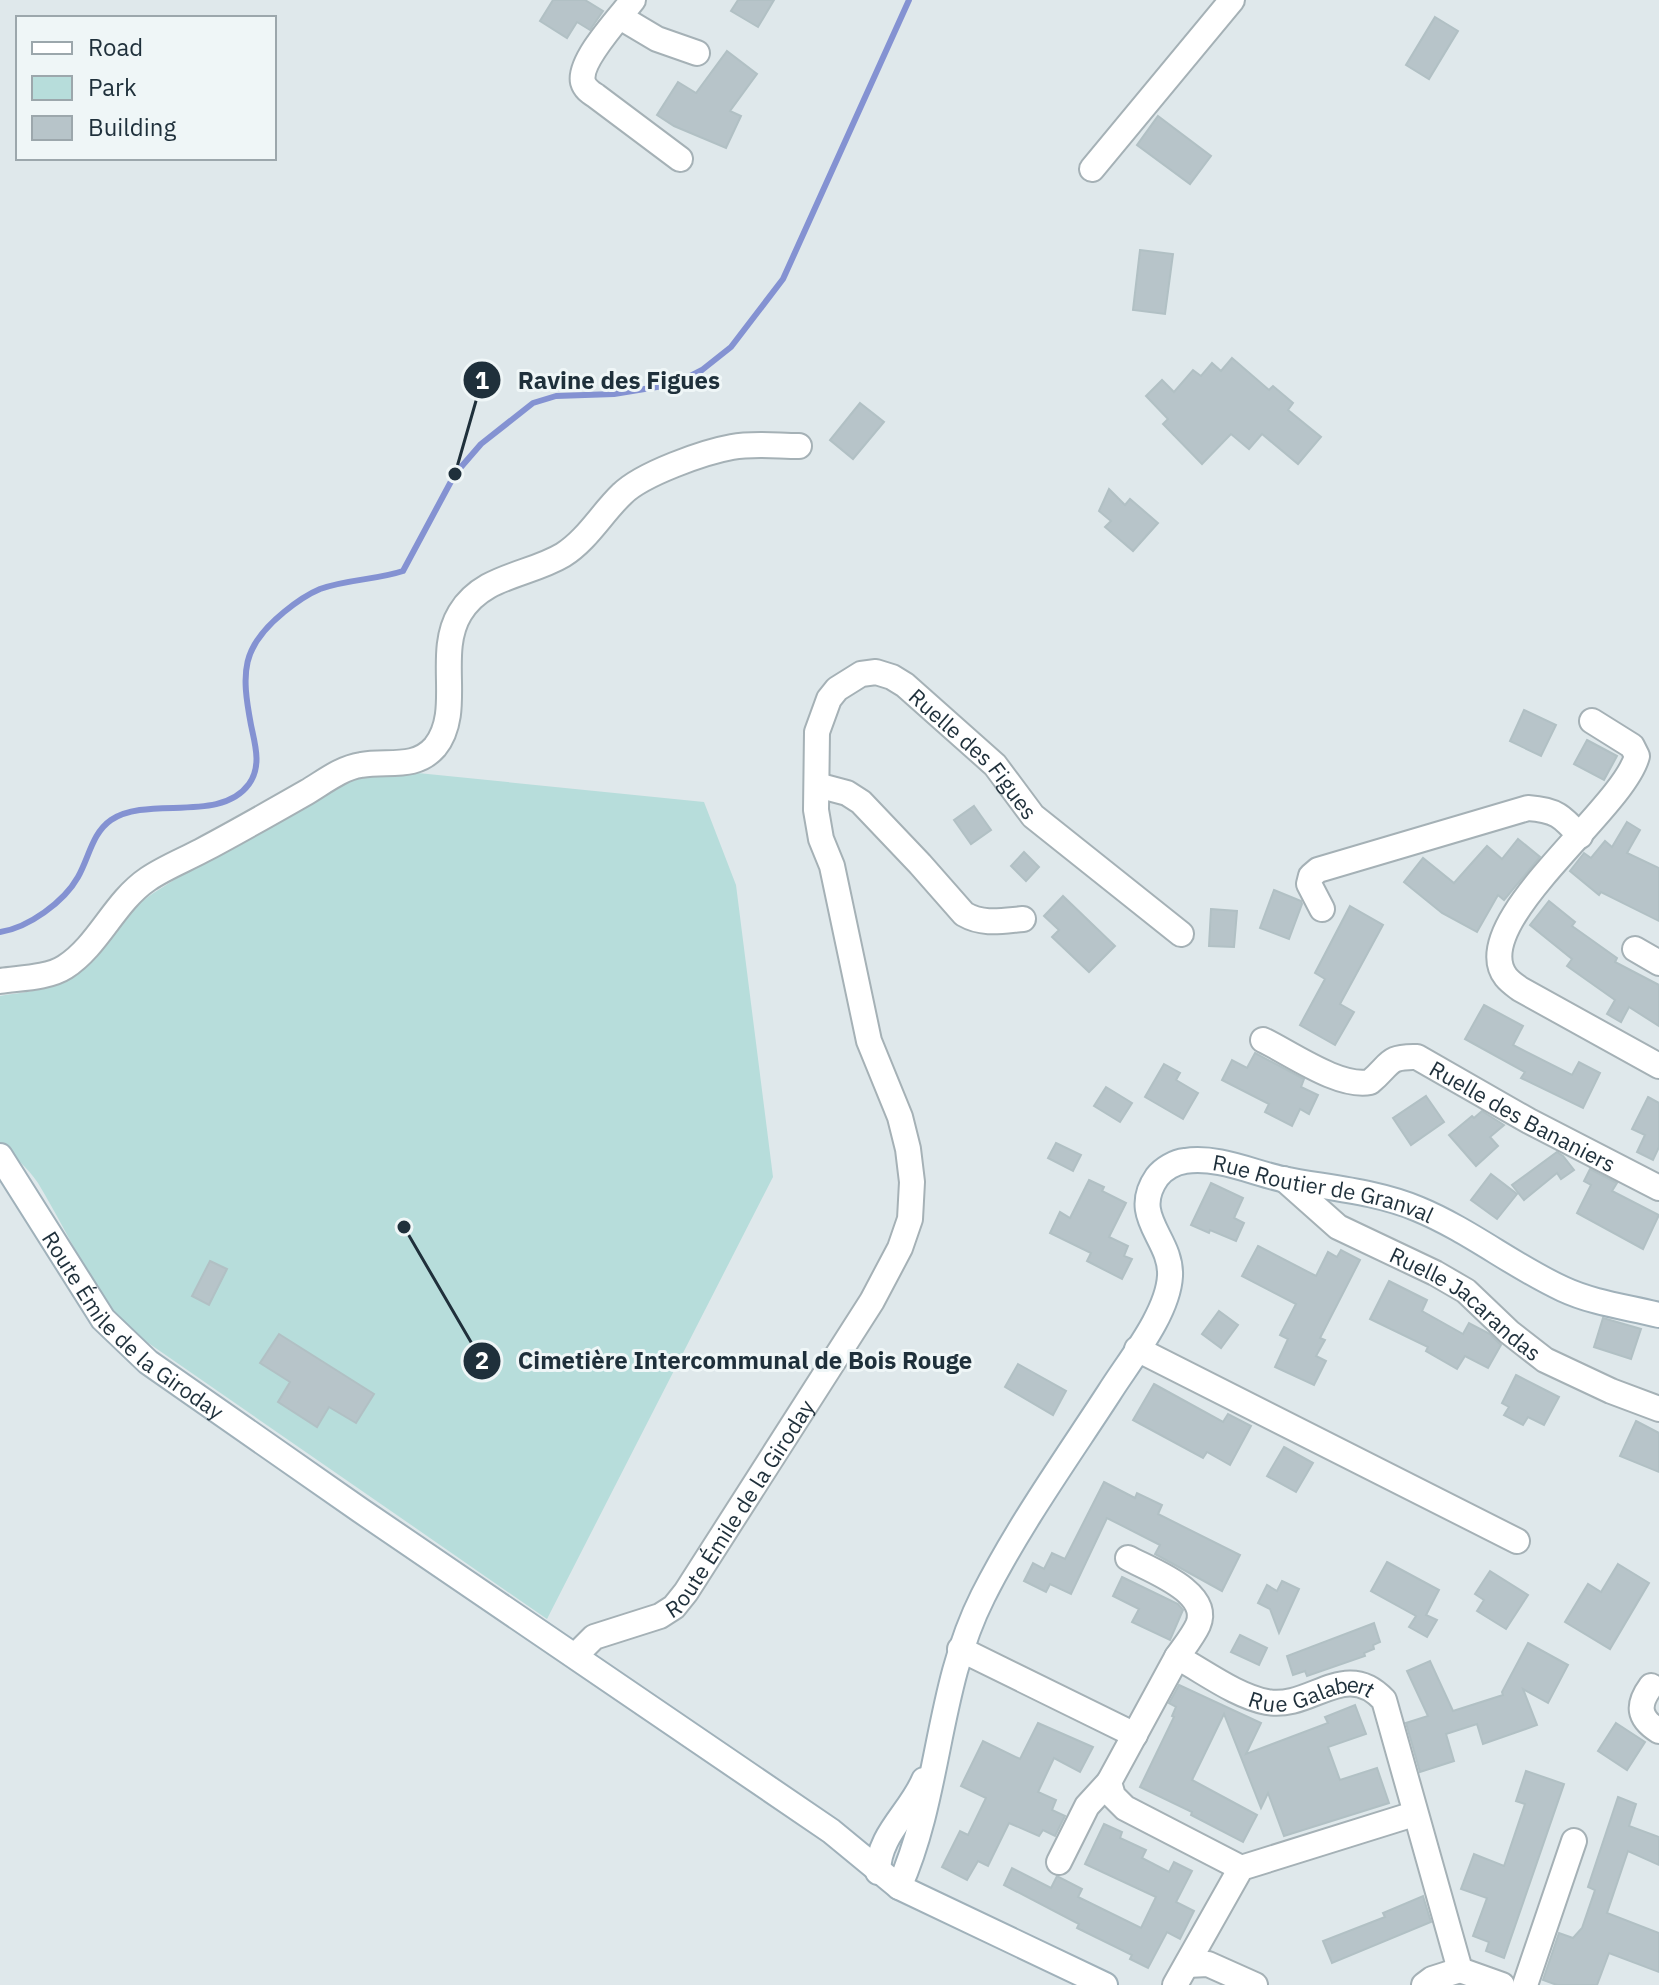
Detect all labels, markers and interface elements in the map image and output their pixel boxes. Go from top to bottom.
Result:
legend [16,16,276,160]
text: Road [88,31,143,63]
text: Park [88,71,137,103]
text: Building [88,111,176,143]
callout: Ravine des Figues [462,356,736,404]
text: 1 [475,364,489,396]
text: Ravine des Figues [518,364,720,396]
street label: Ruelle des Figues [903,681,1045,825]
street label: Ruelle des Bananiers [1425,1053,1621,1178]
street label: Rue Routier de Granval [1210,1147,1439,1229]
street label: Route Émile de la Giroday [36,1225,230,1425]
street label: Ruelle Jacarandas [1385,1239,1548,1367]
callout: Cimetière Intercommunal de Bois Rouge [462,1337,988,1385]
text: 2 [475,1344,489,1376]
text: Cimetière Intercommunal de Bois Rouge [518,1344,972,1376]
street label: Route Émile de la Giroday [659,1393,820,1624]
street label: Rue Galabert [1245,1669,1381,1718]

